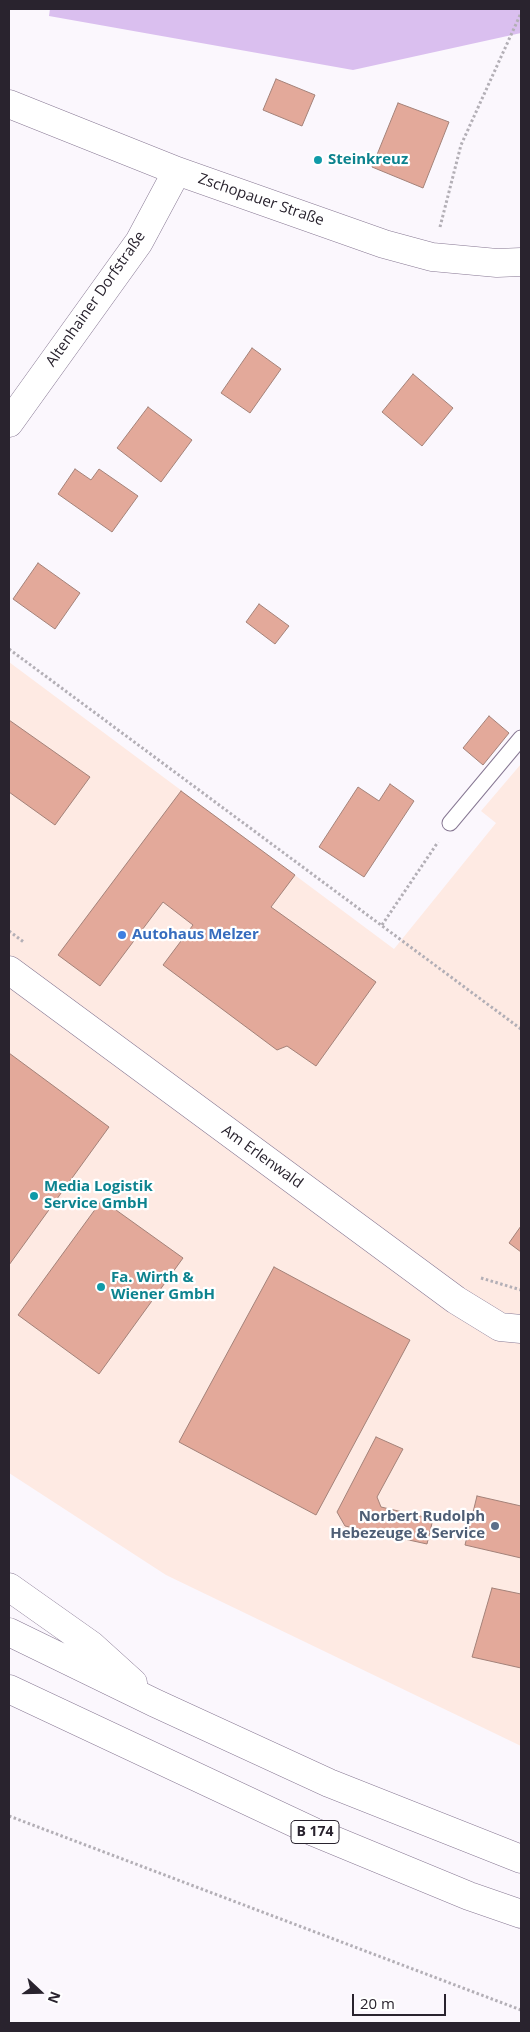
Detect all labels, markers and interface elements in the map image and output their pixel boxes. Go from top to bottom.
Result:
place label: Steinkreuz [328,151,408,169]
marker: Steinkreuz [312,154,324,166]
street label: Zschopauer Straße [196,170,326,230]
street label: Altenhainer Dorfstraße [42,228,150,370]
place label: Autohaus Melzer [132,926,259,944]
marker: Autohaus Melzer [116,929,128,941]
street label: Am Erlenwald [218,1121,306,1193]
place label: Media Logistik Service GmbH [44,1178,153,1213]
marker: Media Logistik Service GmbH [28,1190,40,1202]
place label: Fa. Wirth & Wiener GmbH [111,1269,215,1304]
marker: Fa. Wirth & Wiener GmbH [95,1281,107,1293]
place label: Norbert Rudolph Hebezeuge & Service [330,1508,485,1543]
marker: Norbert Rudolph Hebezeuge & Service [489,1520,501,1532]
road number: B 174 [291,1820,339,1844]
north arrow [15,1967,65,2017]
scale bar [355,1984,449,2016]
text: N [44,1989,65,2006]
text: 20 m [360,1993,395,2013]

